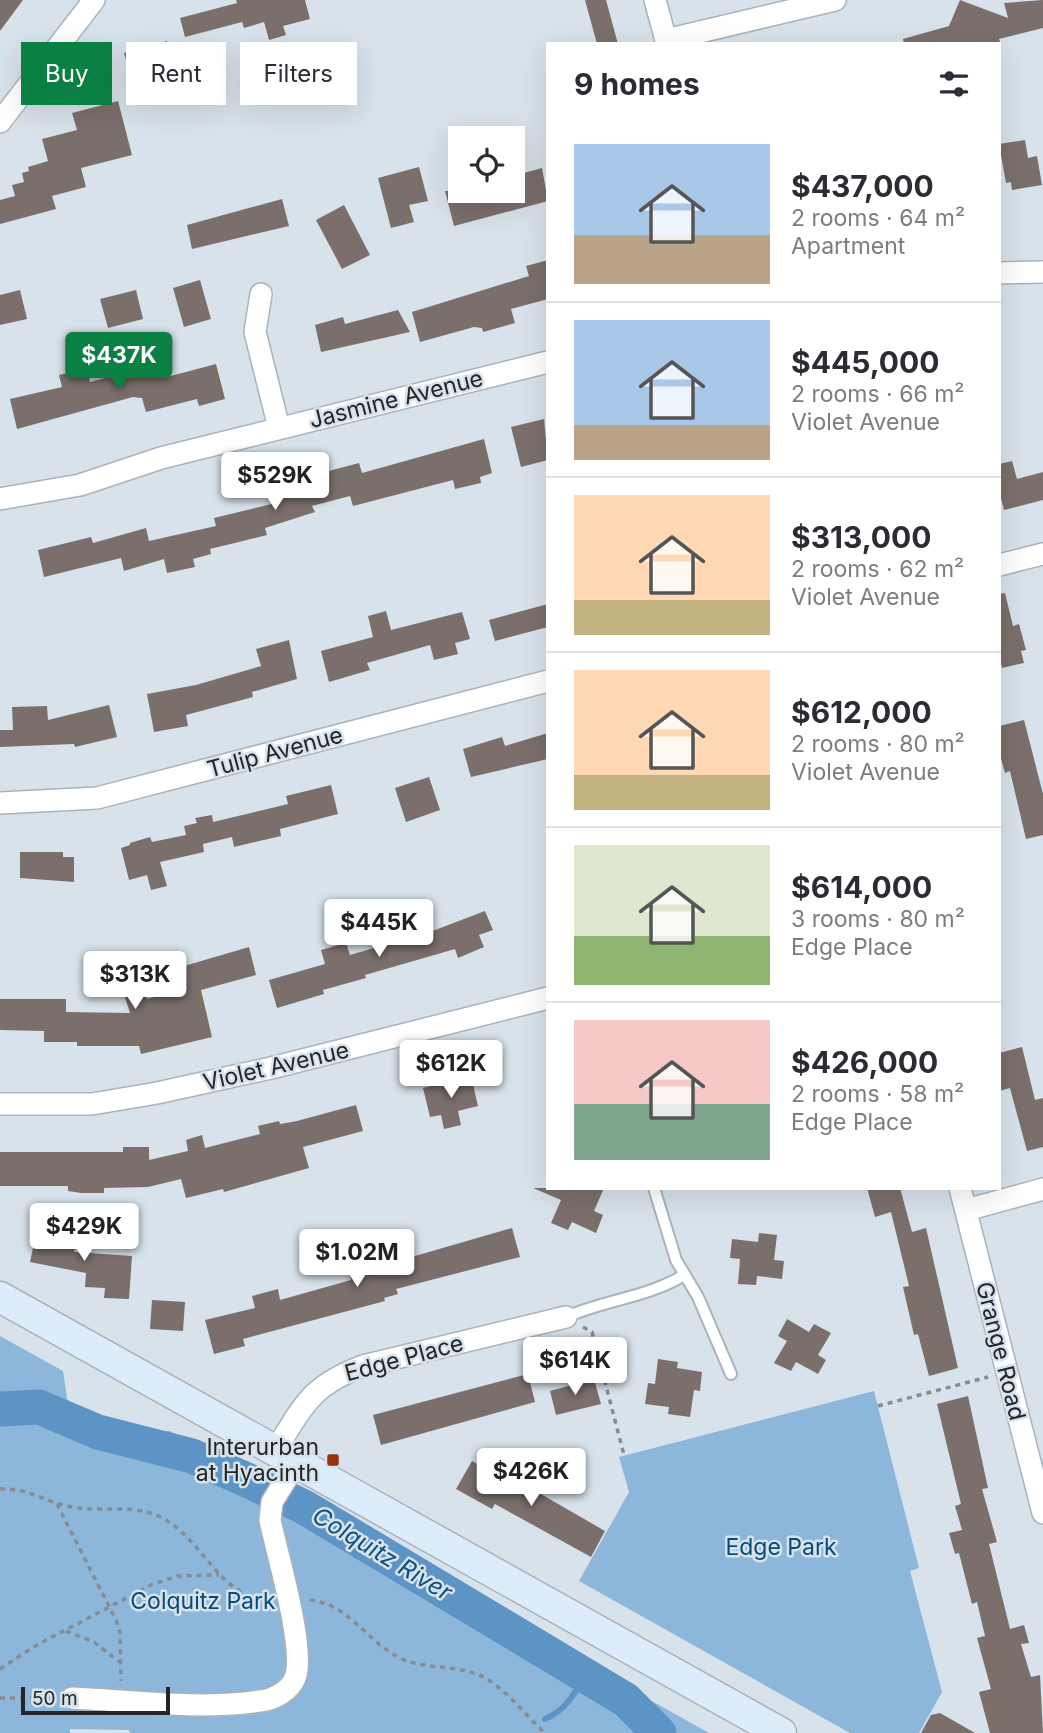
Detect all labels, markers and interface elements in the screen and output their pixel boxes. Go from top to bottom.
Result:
chip: Buy [21,42,112,105]
chip: Rent [126,42,226,105]
chip: Filters [240,42,357,105]
icon: filters [935,65,973,103]
text: 9 homes [574,66,700,102]
map controls [448,126,525,203]
button: locate [448,126,525,203]
text: $437,000 [791,168,934,204]
icon: home [630,172,714,256]
text: 2 rooms · 64 m² [791,204,965,232]
text: Apartment [791,232,905,260]
pin: $437K [70,332,168,392]
text: $437K [81,341,157,369]
text: $445,000 [791,344,940,380]
icon: home [630,348,714,432]
street label: Jasmine Avenue [306,364,486,434]
text: 2 rooms · 66 m² [791,380,965,408]
text: Violet Avenue [791,408,940,436]
pin: $529K [226,452,324,512]
text: $529K [237,461,313,489]
text: $313,000 [791,519,932,555]
icon: home [630,523,714,607]
text: 2 rooms · 62 m² [791,555,964,583]
text: Violet Avenue [791,583,940,611]
text: $612,000 [791,694,932,730]
icon: home [630,698,714,782]
street label: Tulip Avenue [204,720,346,784]
text: 2 rooms · 80 m² [791,730,965,758]
text: Violet Avenue [791,758,940,786]
text: $614,000 [791,869,932,905]
icon: home [630,873,714,957]
pin: $445K [330,900,428,959]
text: 3 rooms · 80 m² [791,905,965,933]
text: $445K [340,908,418,936]
text: Edge Place [791,933,913,961]
pin: $313K [86,951,184,1011]
text: $313K [99,960,171,988]
street label: Violet Avenue [200,1036,352,1096]
pin: $612K [402,1040,500,1100]
text: $426,000 [791,1044,938,1080]
icon: home [630,1048,714,1132]
text: $612K [416,1049,486,1077]
text: 2 rooms · 58 m² [791,1080,964,1108]
text: Edge Place [791,1108,913,1136]
pin: $429K [35,1204,133,1263]
text: $429K [46,1212,122,1240]
pin: $1.02M [300,1230,414,1289]
text: $1.02M [315,1238,399,1266]
street label: Grange Road [970,1279,1032,1423]
street label: Edge Place [342,1329,466,1387]
pin: $614K [526,1338,624,1397]
text: $614K [539,1346,611,1374]
place label: Interurban at Hyacinth [196,1433,319,1487]
pin: $426K [482,1448,580,1508]
marker: Interurban at Hyacinth [325,1452,341,1468]
text: $426K [493,1457,569,1485]
water label: Colquitz River [307,1501,458,1607]
park label: Edge Park [725,1533,837,1561]
park label: Colquitz Park [130,1587,276,1615]
scale bar [21,1684,170,1716]
text: 50 m [32,1687,78,1710]

